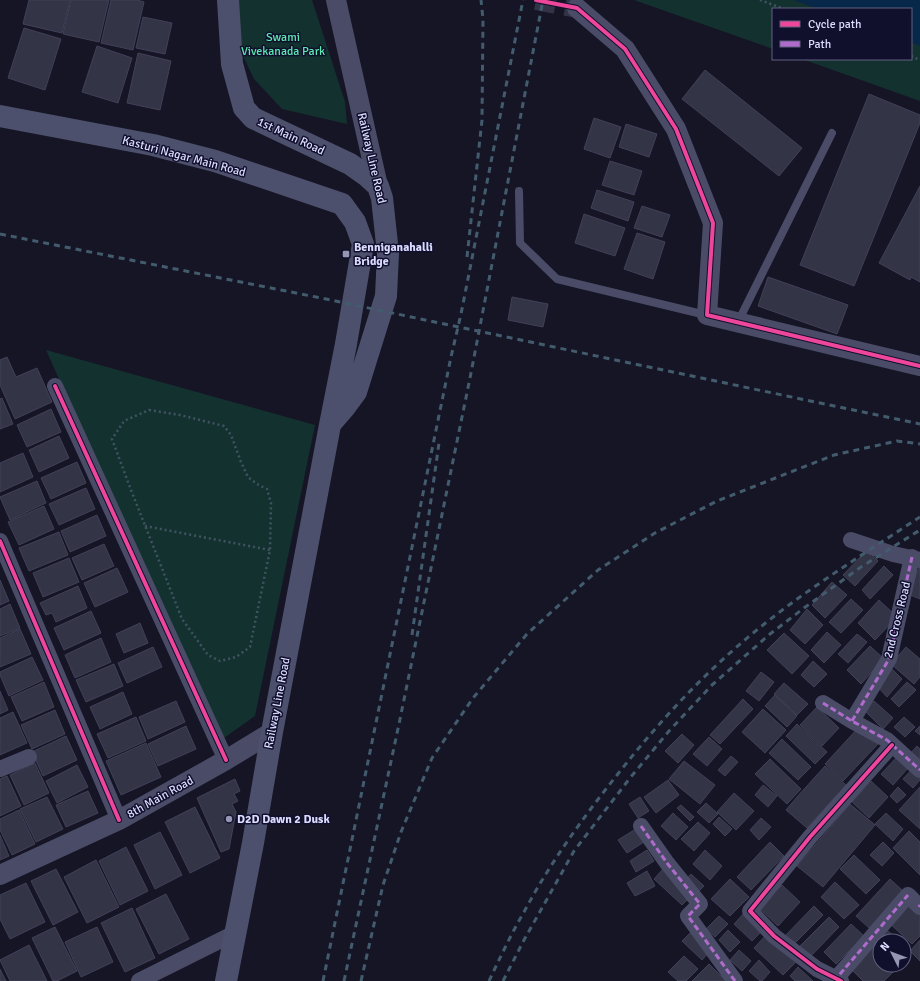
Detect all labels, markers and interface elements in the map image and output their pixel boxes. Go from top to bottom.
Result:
legend [772,8,912,60]
text: Cycle path [808,17,861,32]
park label: Swami Vivekanada Park [241,30,325,59]
text: Path [808,37,831,52]
street label: Railway Line Road [354,111,389,205]
street label: 1st Main Road [255,114,327,159]
street label: Kasturi Nagar Main Road [120,133,247,180]
place label: Benniganahalli Bridge [354,240,433,269]
marker: Benniganahalli Bridge [341,249,351,259]
street label: 2nd Cross Road [881,580,914,660]
street label: Railway Line Road [261,656,294,750]
street label: 8th Main Road [124,773,196,822]
place label: D2D Dawn 2 Dusk [237,812,330,827]
marker: D2D Dawn 2 Dusk [224,814,234,824]
north arrow [872,933,912,973]
text: N [878,939,892,954]

